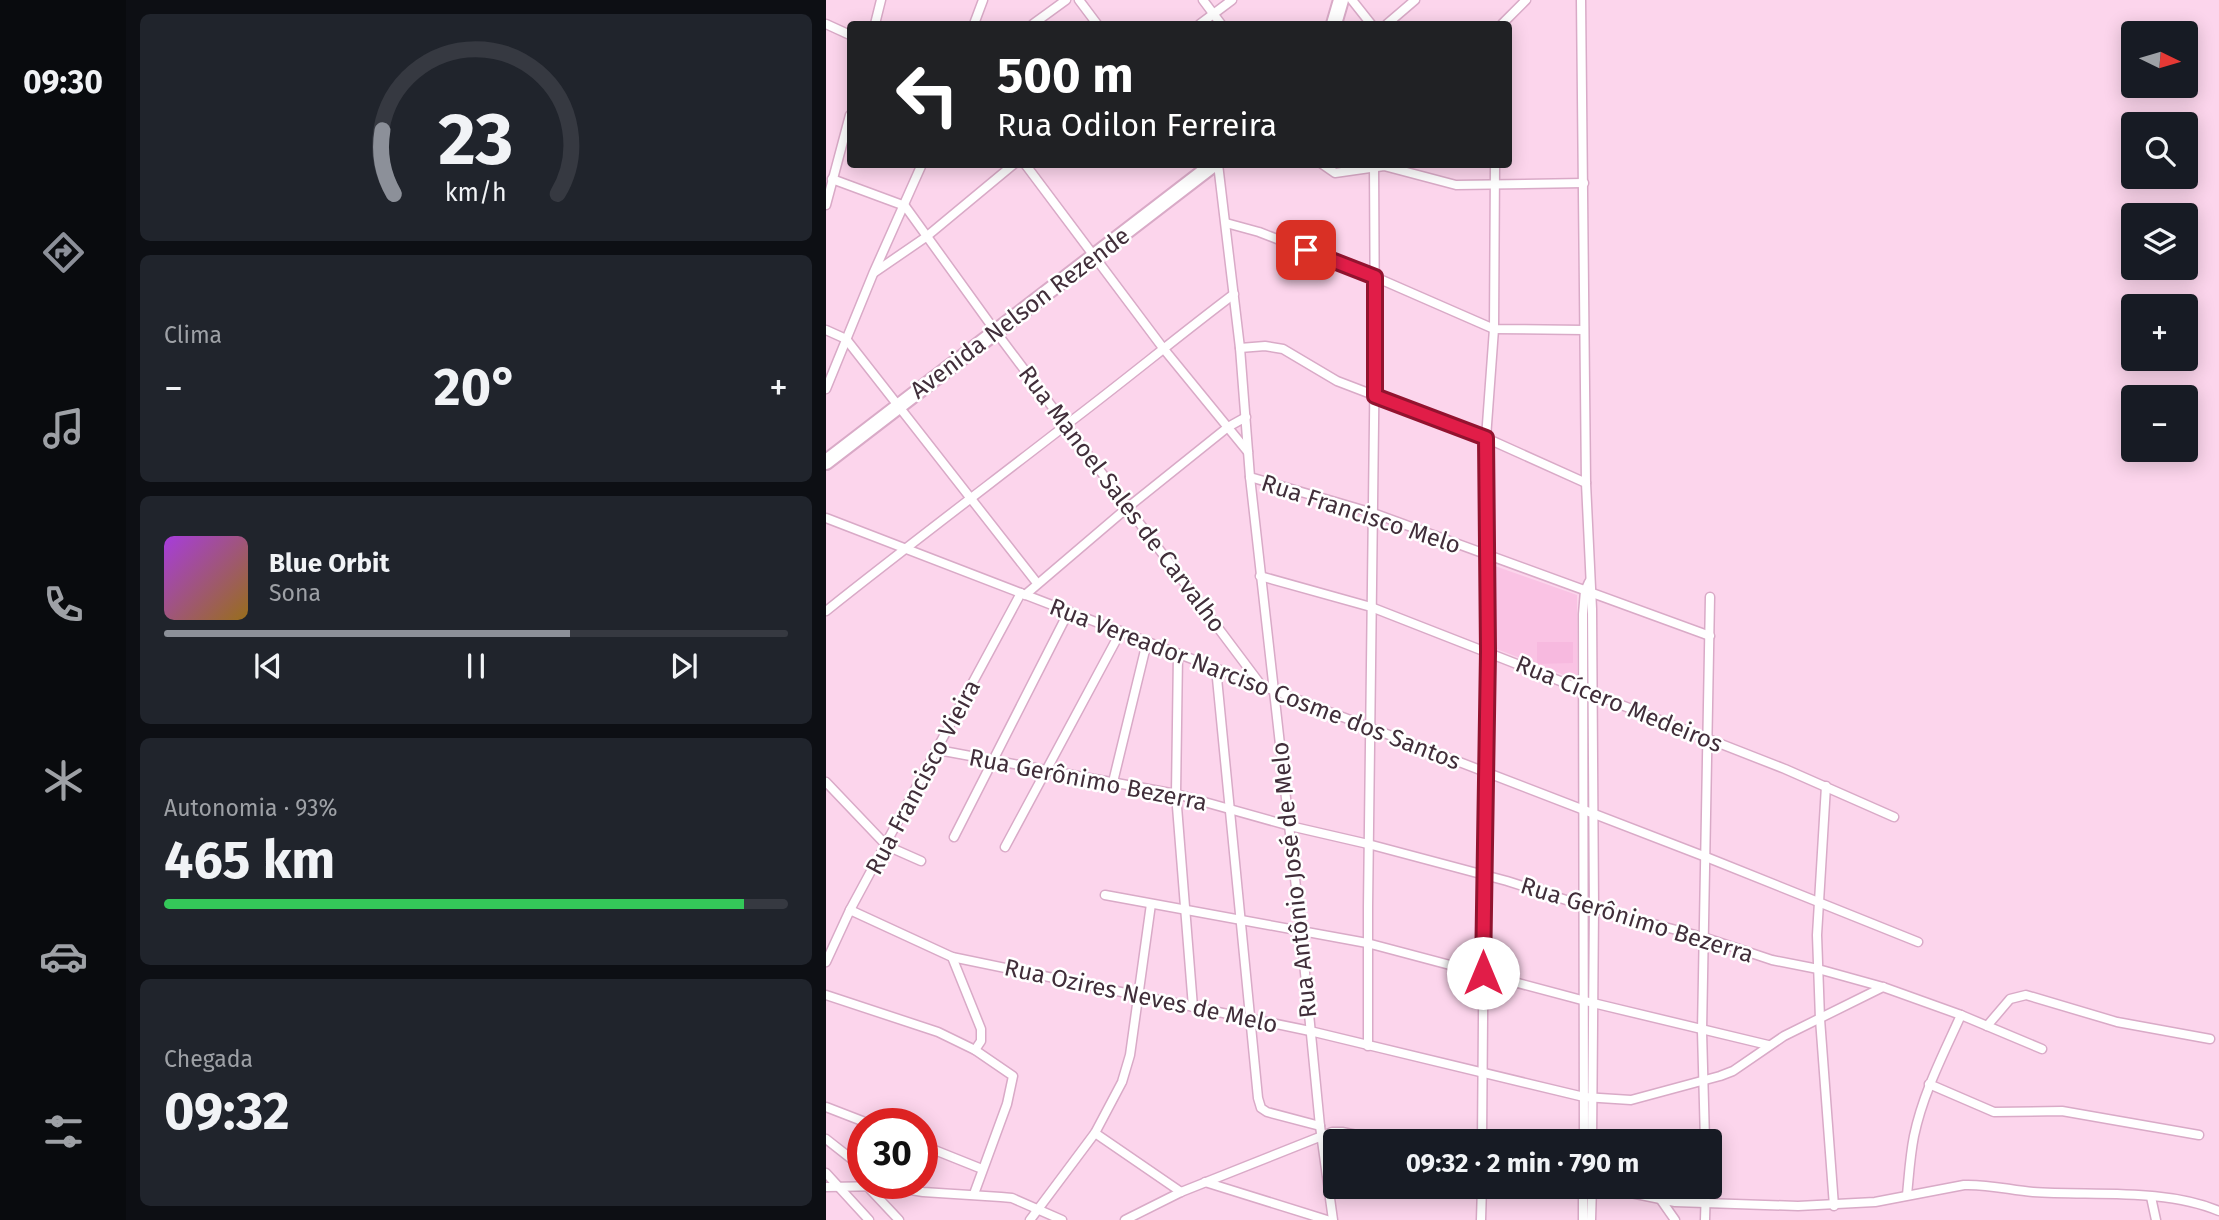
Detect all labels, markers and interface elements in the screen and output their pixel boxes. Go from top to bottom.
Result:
north arrow [2121,21,2198,98]
map controls [2121,21,2198,462]
text: 500 m [997,46,1134,105]
icon: left [882,49,973,140]
text: 09:30 [23,63,103,101]
text: 23 [438,96,514,183]
text: Rua Odilon Ferreira [997,106,1277,144]
button: search [2121,112,2198,189]
text: km/h [445,177,507,207]
button: layers [2121,203,2198,280]
pin [1276,220,1336,280]
street label: Avenida Nelson Rezende [905,221,1135,405]
icon: directions [39,228,88,277]
icon: arrive [1287,231,1325,269]
button: + [2121,294,2198,371]
text: Clima [164,321,222,349]
text: 20° [434,356,518,419]
street label: Rua Manoel Sales de Carvalho [1013,360,1231,638]
text: − [164,365,183,411]
text: + [769,365,788,411]
button: − [2121,385,2198,462]
icon: music [39,404,88,453]
street label: Rua Francisco Melo [1258,469,1464,559]
text: Blue Orbit [269,548,389,579]
text: Sona [269,579,321,607]
icon: phone [39,580,88,629]
street label: Rua Vereador Narciso Cosme dos Santos [1046,592,1464,776]
icon: previous [249,647,287,685]
icon: pause [457,647,495,685]
icon: next [665,647,703,685]
street label: Rua Cícero Medeiros [1511,650,1727,758]
street label: Rua Francisco Vieira [860,675,986,879]
street label: Rua Antônio José de Melo [1266,740,1322,1020]
street label: Rua Gerônimo Bezerra [966,743,1210,817]
icon: climate [39,756,88,805]
text: Autonomia · 93% [164,794,337,822]
text: 465 km [164,829,335,892]
street label: Rua Gerônimo Bezerra [1517,871,1757,969]
icon: car [39,932,88,981]
position arrow [1446,936,1520,1010]
street label: Rua Ozires Neves de Melo [1002,953,1280,1039]
text: Chegada [164,1045,253,1073]
text: 09:32 [164,1080,290,1143]
icon: filters [39,1107,88,1156]
speed limit sign: 30 [847,1108,938,1199]
text: 09:32 · 2 min · 790 m [1406,1148,1639,1179]

